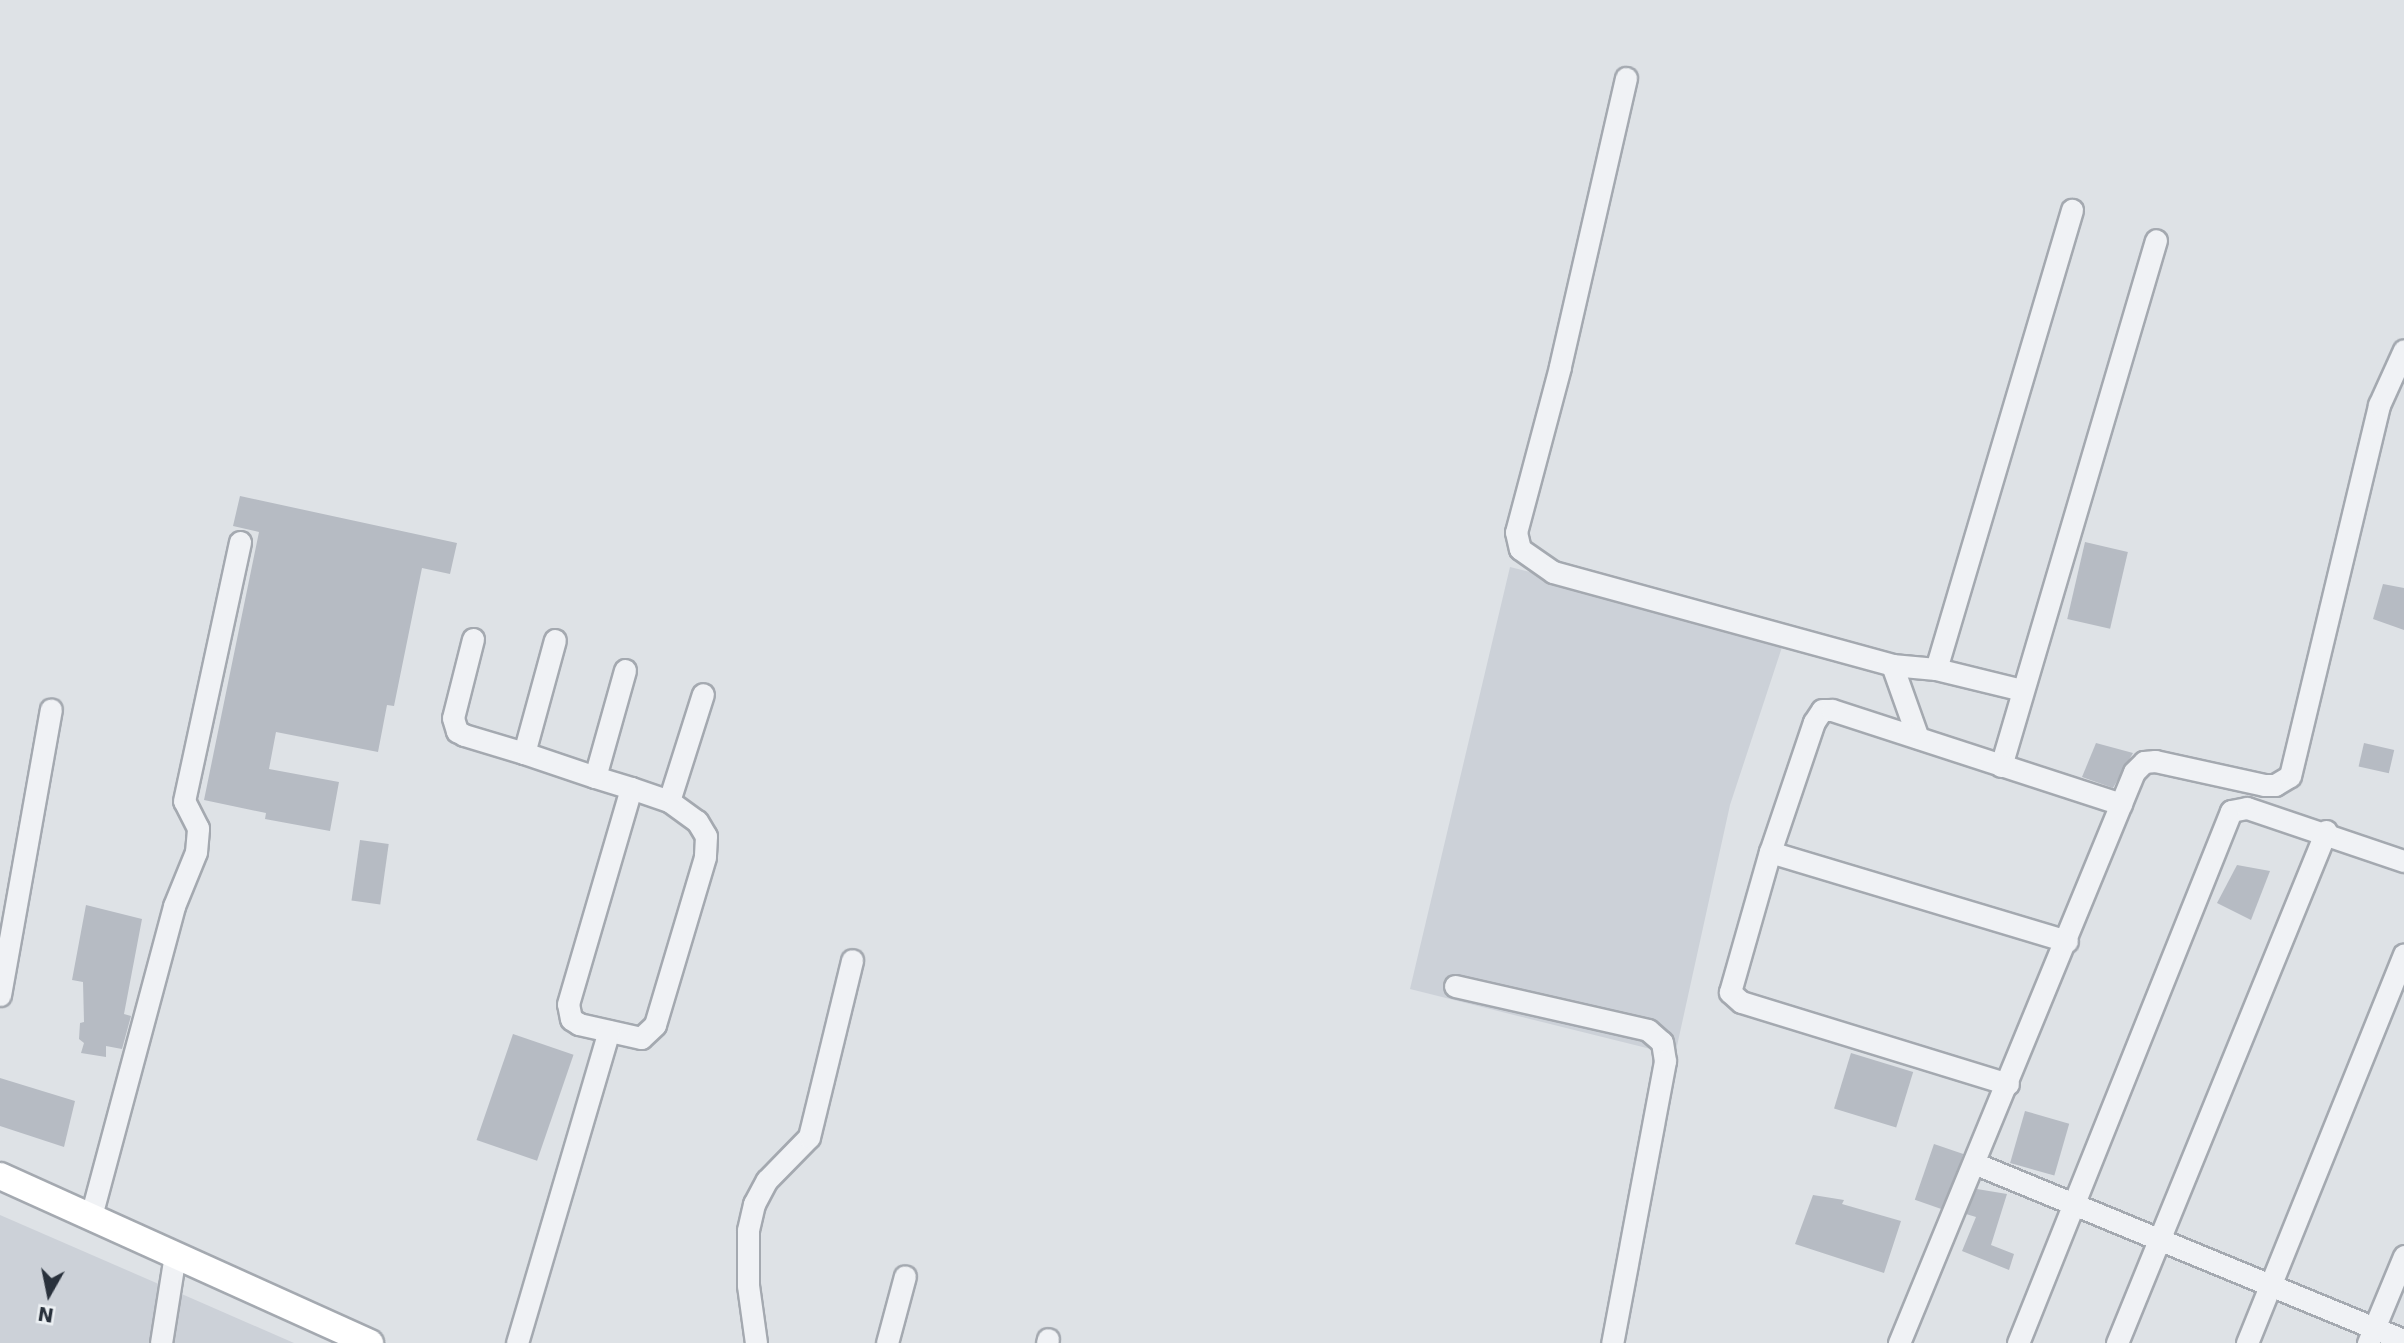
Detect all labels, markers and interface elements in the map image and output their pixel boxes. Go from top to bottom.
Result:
north arrow [14,1259,84,1329]
text: N [36,1303,55,1327]

